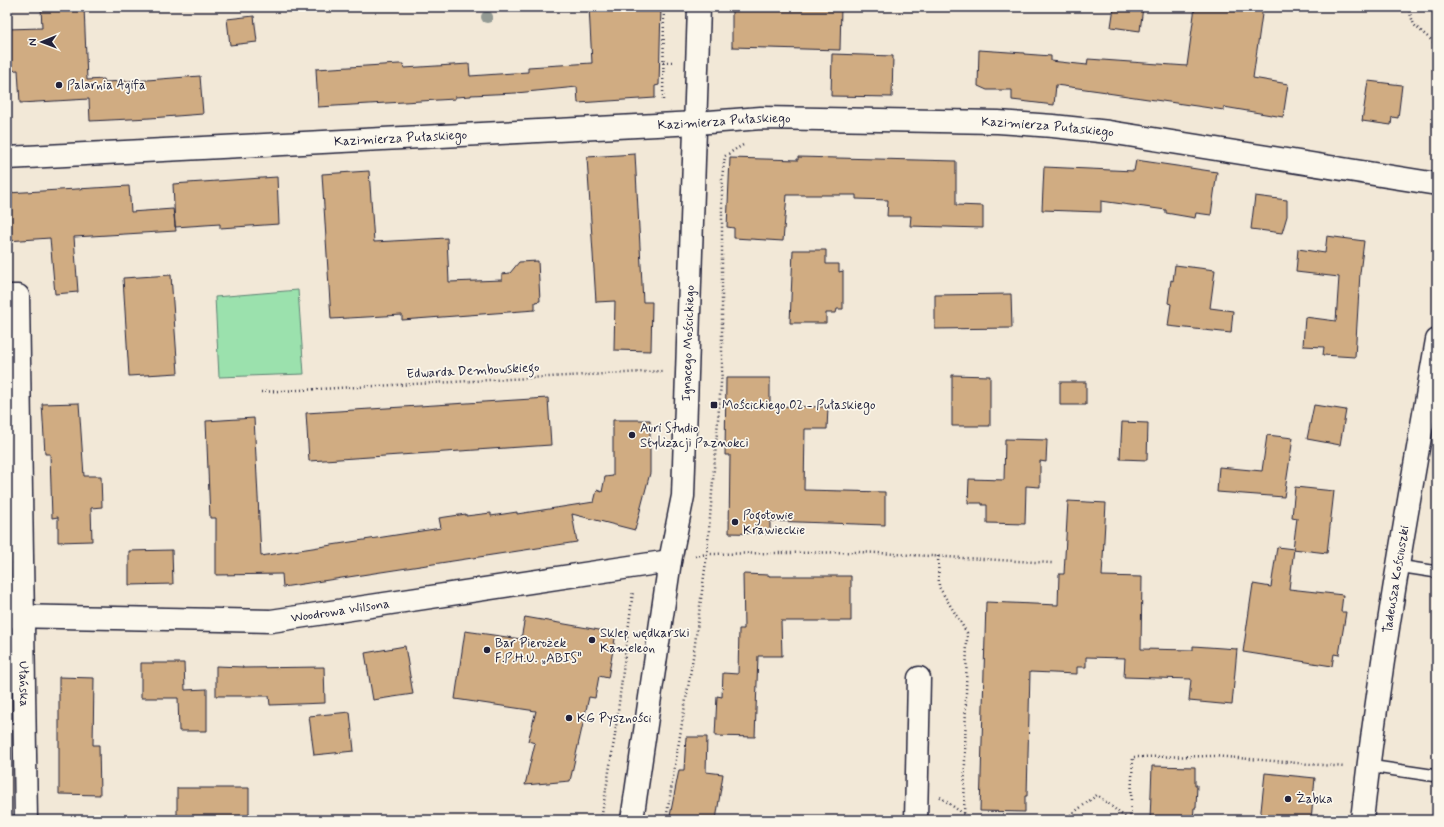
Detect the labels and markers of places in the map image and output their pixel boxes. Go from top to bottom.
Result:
place label: Palarnia Agifa [67,77,146,94]
marker: Palarnia Agifa [54,80,64,90]
place label: Mościckiego 02 - Pułaskiego [722,397,876,415]
marker: Mościckiego 02 - Pułaskiego [709,400,719,410]
place label: Auri Studio Stylizacji Paznokci [640,420,748,452]
marker: Auri Studio Stylizacji Paznokci [627,430,637,440]
place label: Pogotowie Krawieckie [743,507,805,539]
marker: Pogotowie Krawieckie [730,517,740,527]
place label: Sklep wędkarski Kameleon [600,625,689,657]
place label: Bar Pierożek F.P.H.U. „ABIS” [495,635,582,667]
marker: Sklep wędkarski Kameleon [587,635,597,645]
marker: Bar Pierożek F.P.H.U. „ABIS” [482,645,492,655]
place label: KG Pyszności [577,710,651,727]
marker: KG Pyszności [564,713,574,723]
place label: Żabka [1296,791,1333,808]
marker: Żabka [1283,794,1293,804]

